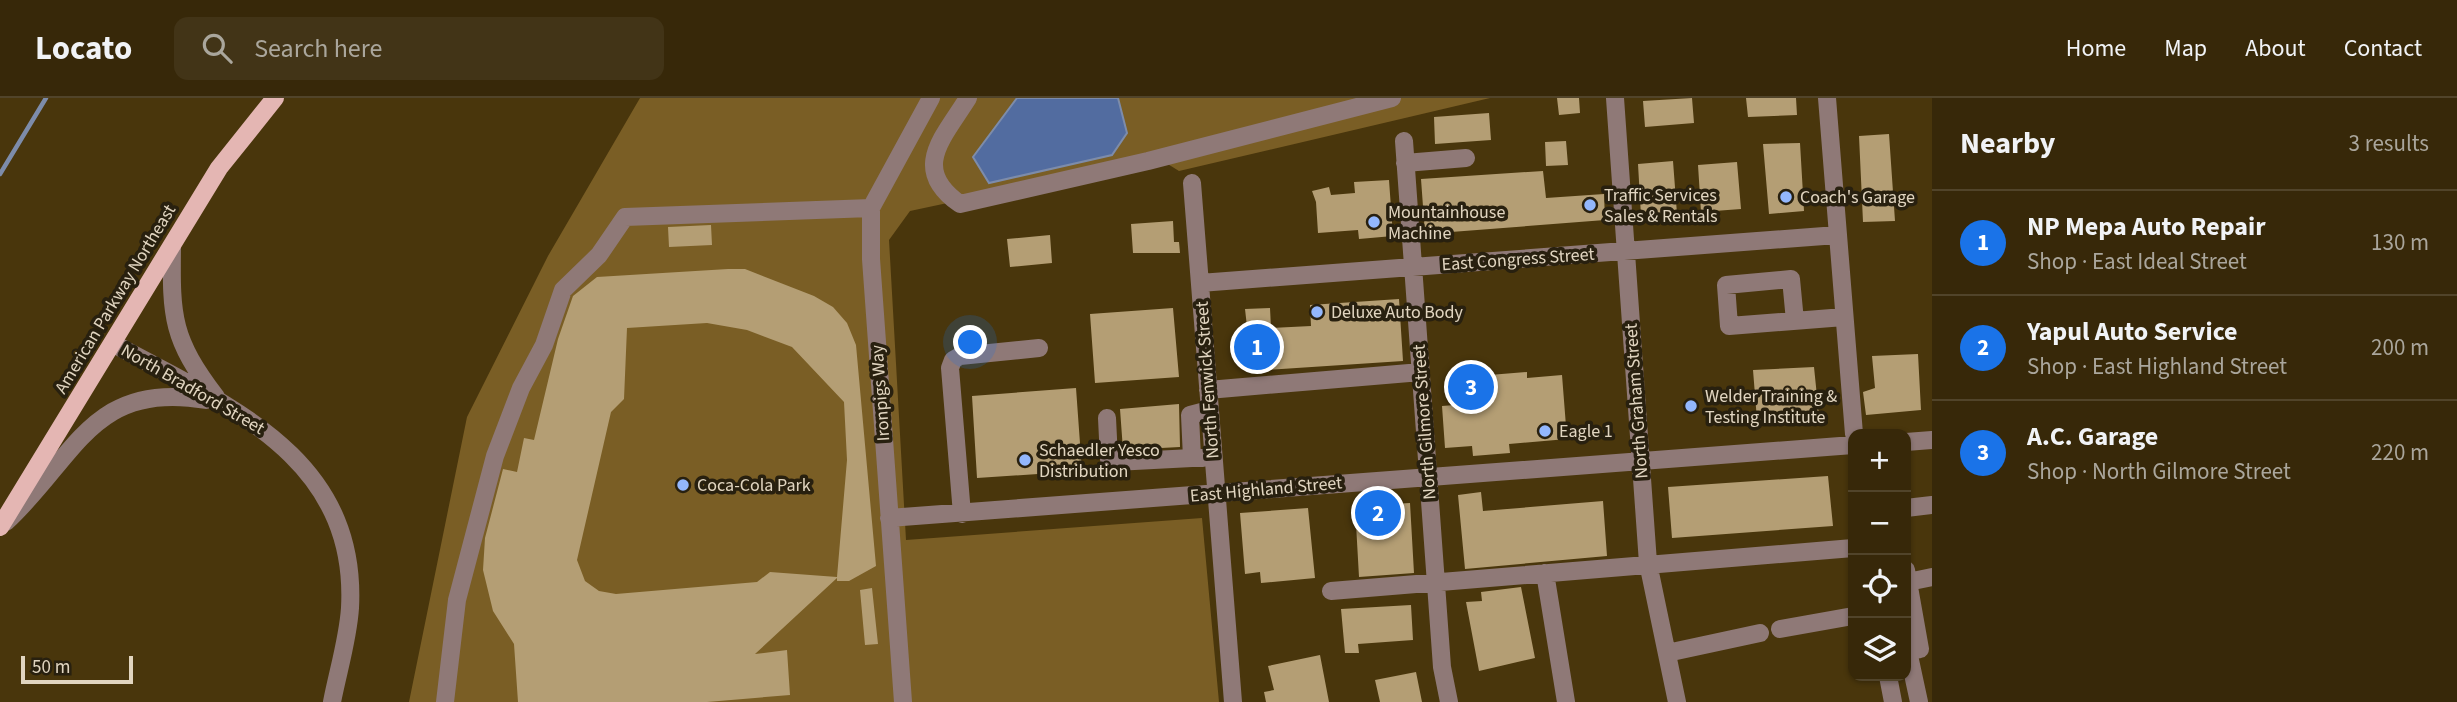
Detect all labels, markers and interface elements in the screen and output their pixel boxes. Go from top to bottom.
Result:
search box [174,17,664,80]
text: Locato [35,25,132,72]
icon: search [198,29,236,67]
text: Search here [254,30,382,67]
text: Home [2066,31,2126,66]
text: Map [2164,31,2207,66]
text: About [2245,31,2306,66]
text: Contact [2344,31,2422,66]
text: Nearby [1960,122,2055,165]
text: 3 results [2349,127,2429,160]
place label: Traffic Services Sales & Rentals [1604,183,1718,229]
place label: Coach's Garage [1800,185,1915,210]
marker: Coach's Garage [1778,189,1794,205]
marker: Traffic Services Sales & Rentals [1582,197,1598,213]
street label: American Parkway Northeast [49,200,182,399]
place label: Mountainhouse Machine [1388,200,1505,246]
text: NP Mepa Auto Repair [2027,208,2266,245]
marker: Mountainhouse Machine [1366,214,1382,230]
text: 1 [1977,226,1989,259]
text: 130 m [2371,226,2429,259]
street label: East Congress Street [1441,242,1595,277]
text: Shop · East Ideal Street [2027,245,2247,278]
street label: North Fenwick Street [1190,300,1225,460]
place label: Deluxe Auto Body [1331,300,1464,325]
marker: Deluxe Auto Body [1309,304,1325,320]
text: Yapul Auto Service [2027,313,2238,350]
pin: 1 [1234,321,1280,373]
street label: North Graham Street [1619,322,1654,479]
your location [953,325,987,359]
text: 2 [1977,331,1989,364]
text: 200 m [2371,331,2429,364]
street label: North Bradford Street [116,338,269,441]
street label: Ironpigs Way [865,343,896,442]
street label: North Gilmore Street [1407,343,1442,500]
text: Shop · East Highland Street [2027,350,2287,383]
pin: 3 [1448,361,1494,413]
place label: Welder Training & Testing Institute [1705,384,1837,430]
marker: Welder Training & Testing Institute [1683,398,1699,414]
text: A.C. Garage [2027,418,2158,455]
place label: Eagle 1 [1559,419,1613,444]
marker: Eagle 1 [1537,423,1553,439]
map controls [1848,429,1911,681]
button: + [1848,429,1911,492]
text: 3 [1977,436,1989,469]
text: 220 m [2371,436,2429,469]
place label: Schaedler Yesco Distribution [1039,438,1160,484]
marker: Schaedler Yesco Distribution [1017,452,1033,468]
text: Shop · North Gilmore Street [2027,455,2291,488]
street label: East Highland Street [1189,470,1343,509]
place label: Coca-Cola Park [697,473,811,498]
marker: Coca-Cola Park [675,477,691,493]
pin: 2 [1355,487,1401,539]
button: − [1848,492,1911,555]
button: locate [1848,555,1911,618]
button: layers [1848,618,1911,681]
scale bar [21,653,133,685]
text: 50 m [32,654,70,681]

